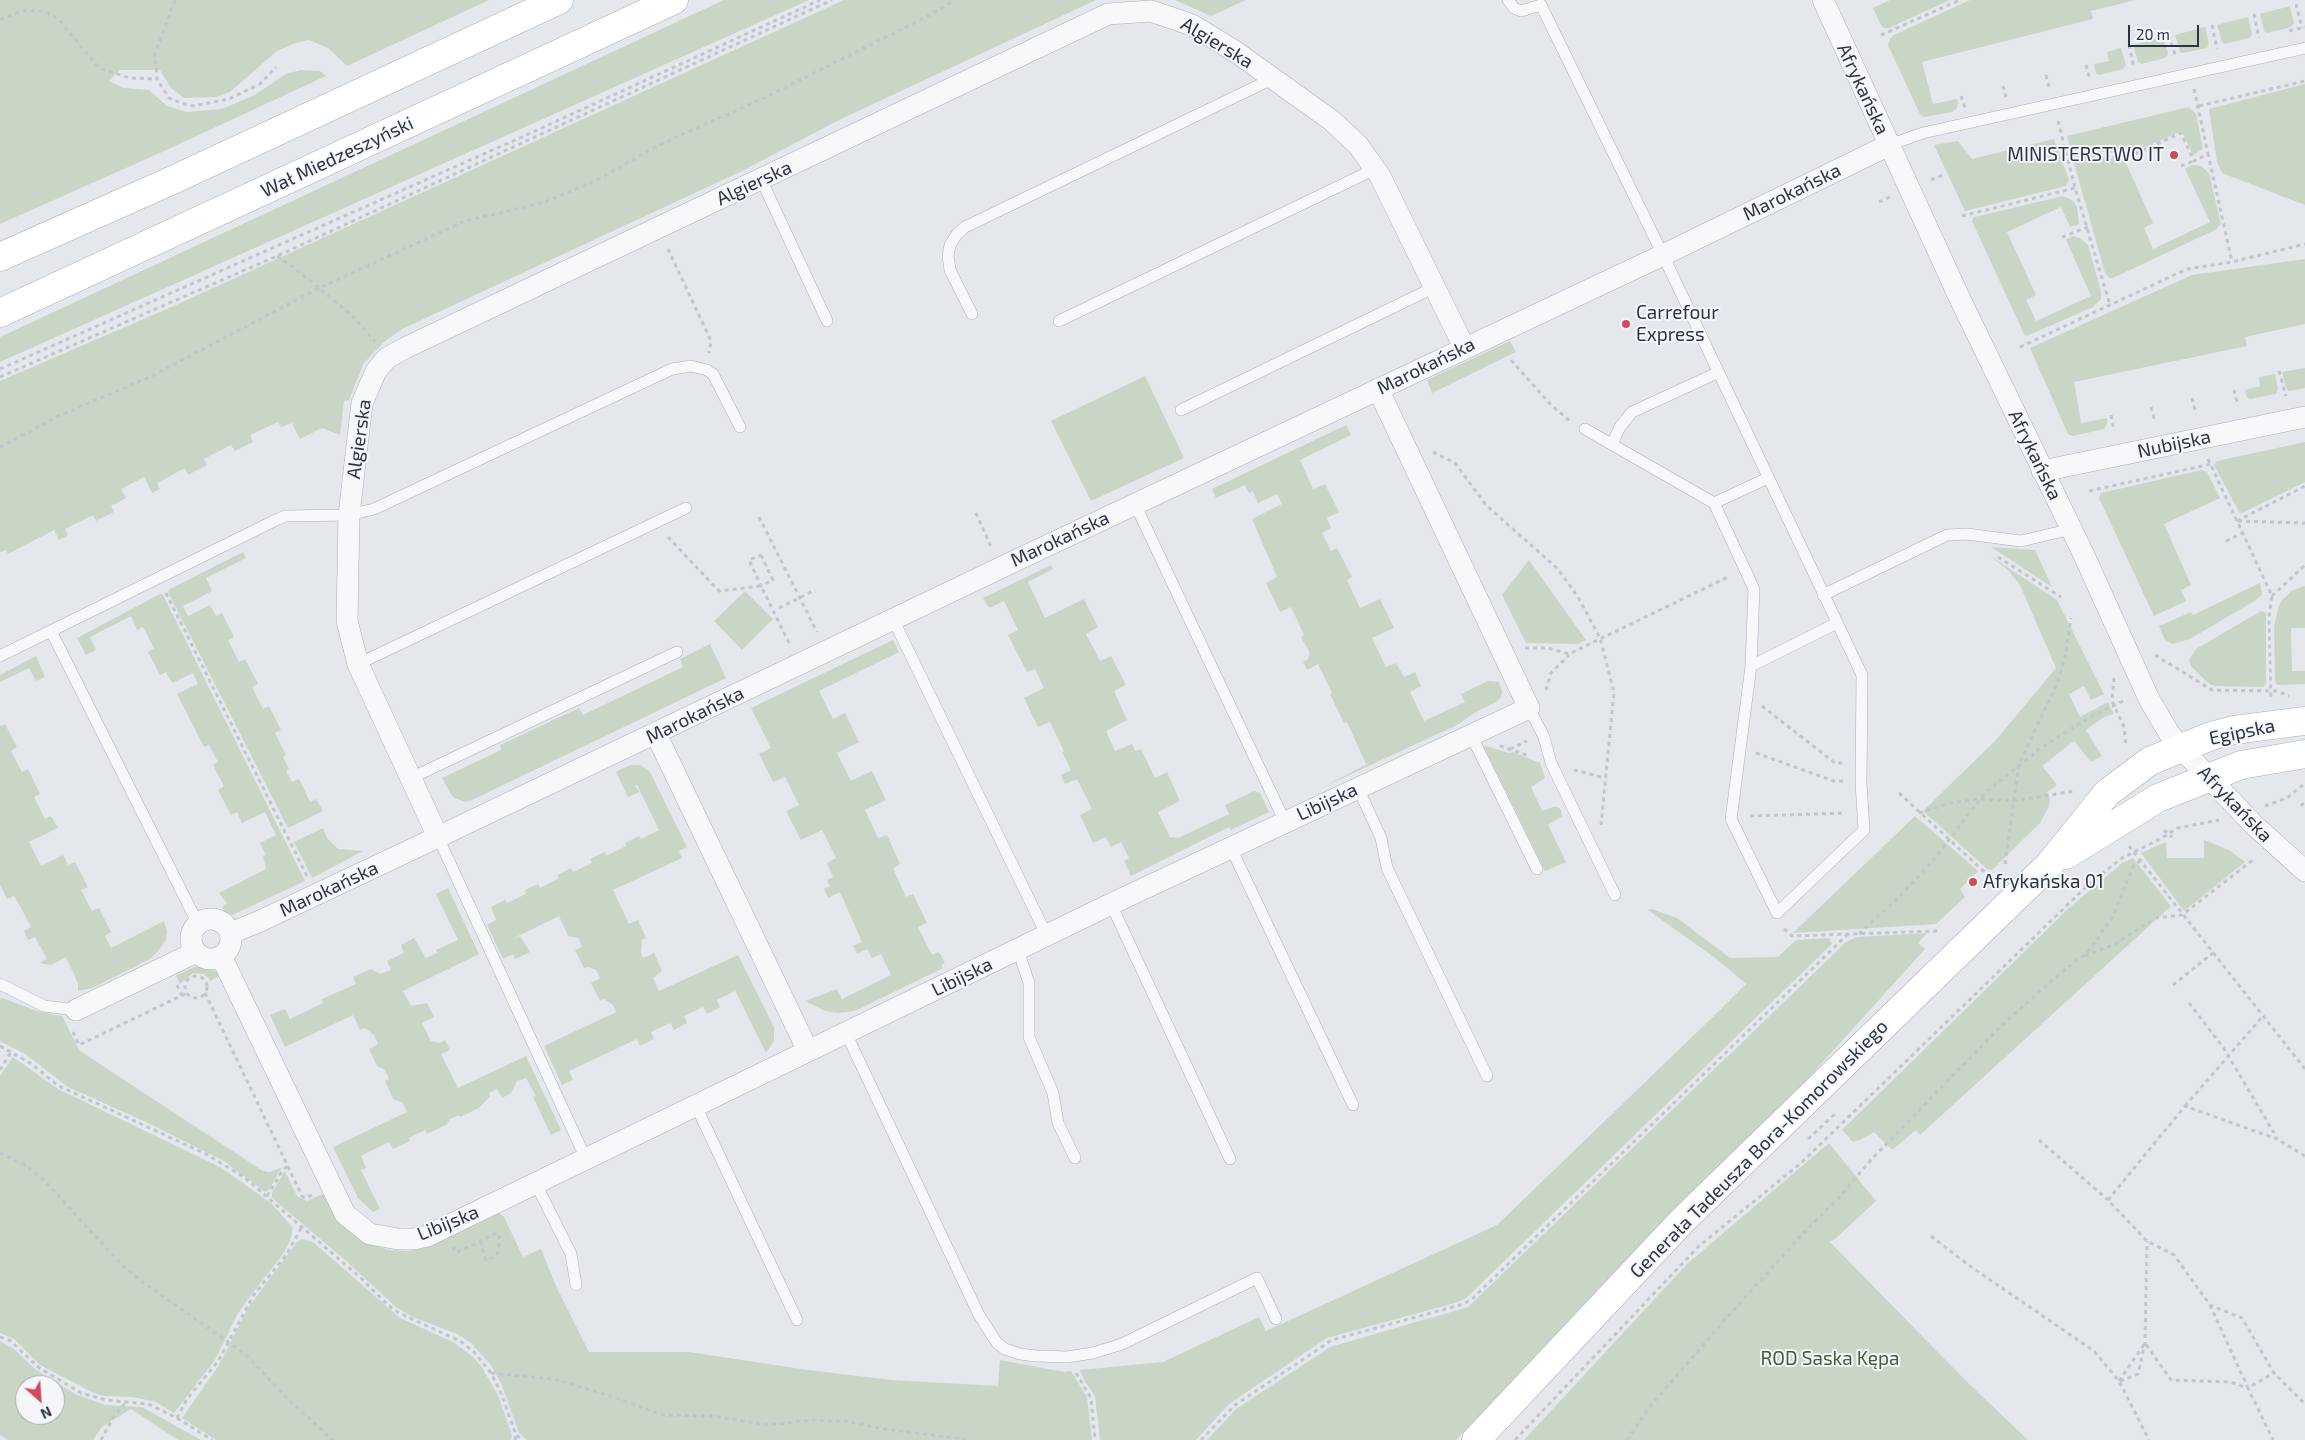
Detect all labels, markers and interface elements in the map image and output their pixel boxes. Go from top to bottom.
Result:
street label: Algierska [1177,13,1257,73]
scale bar [2130,15,2201,47]
text: 20 m [2136,25,2170,43]
street label: Afrykańska [1832,40,1894,138]
street label: Wał Miedzeszyński [257,112,417,202]
place label: MINISTERSTWO IT [2007,144,2164,166]
marker: MINISTERSTWO IT [2168,149,2180,161]
street label: Algierska [713,156,795,210]
street label: Marokańska [1739,158,1845,226]
place label: Carrefour Express [1636,302,1719,346]
marker: Carrefour Express [1620,318,1632,330]
street label: Marokańska [1373,332,1479,400]
street label: Algierska [342,398,376,480]
street label: Afrykańska [2003,406,2067,504]
street label: Nubijska [2135,425,2213,463]
street label: Marokańska [1007,506,1113,572]
street label: Marokańska [642,681,748,749]
street label: Egipska [2207,714,2277,750]
street label: Afrykańska [2193,761,2277,847]
street label: Libijska [1293,778,1361,826]
street label: Marokańska [276,856,382,922]
place label: Afrykańska 01 [1983,871,2104,893]
marker: Afrykańska 01 [1967,876,1979,888]
street label: Libijska [928,953,996,1001]
street label: Generała Tadeusza Bora-Komorowskiego [1625,1015,1893,1283]
street label: Libijska [414,1200,482,1246]
park label: ROD Saska Kępa [1760,1348,1900,1370]
north arrow [15,1375,65,1425]
text: N [38,1403,55,1423]

